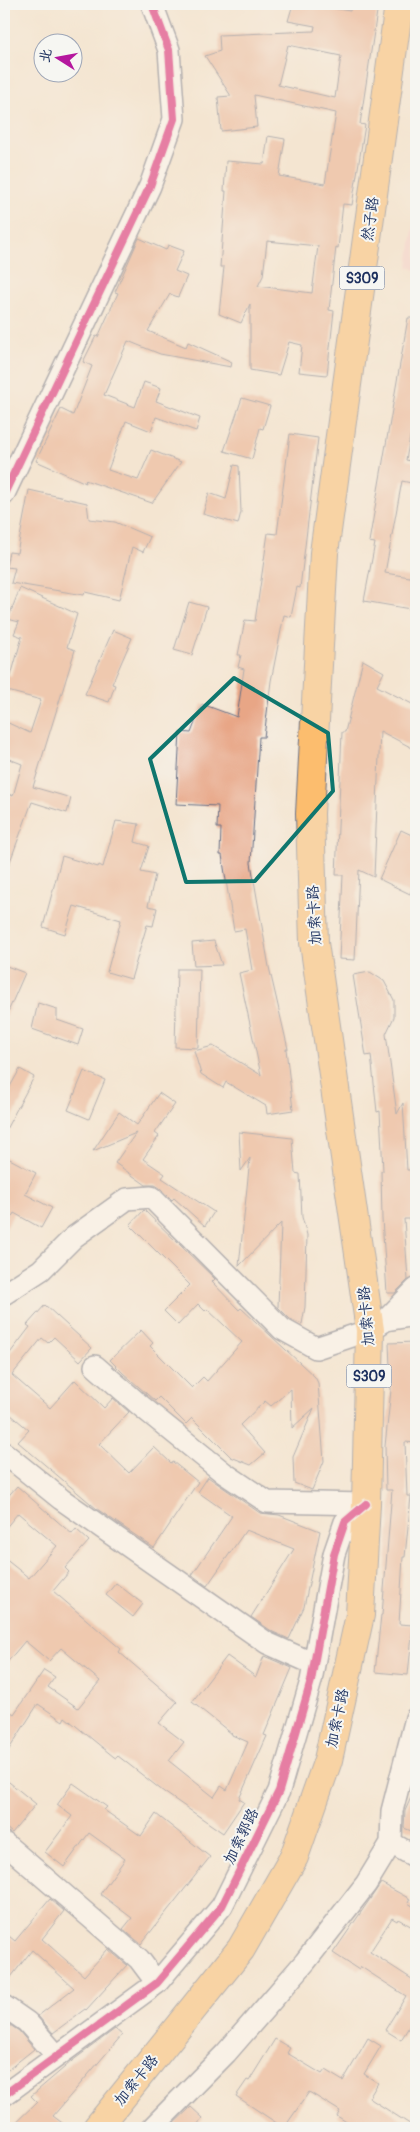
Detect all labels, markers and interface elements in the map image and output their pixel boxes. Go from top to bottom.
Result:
north arrow [32,32,82,82]
text: 北 [36,47,55,64]
street label: 然子路 [358,195,383,243]
road number: S309 [340,266,384,290]
street label: 加索卡路 [303,885,326,945]
street label: 加索卡路 [354,1285,379,1347]
road number: S309 [346,1364,392,1388]
street label: 加索卡路 [322,1687,353,1749]
street label: 加索郭路 [220,1805,263,1867]
street label: 加索卡路 [110,2051,163,2110]

